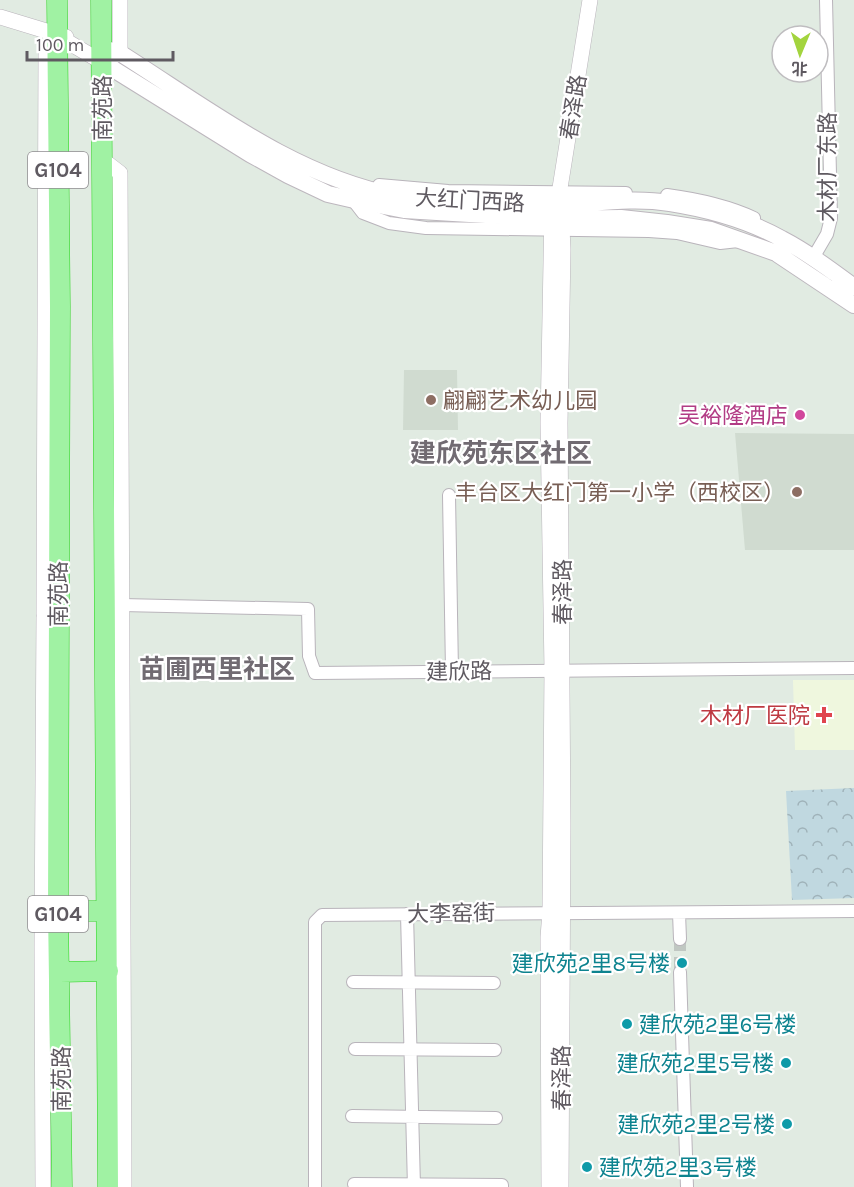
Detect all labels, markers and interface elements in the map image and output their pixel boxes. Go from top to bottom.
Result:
scale bar [27,24,172,62]
north arrow [770,24,830,84]
text: 100 m [36,34,84,56]
text: 北 [791,59,808,78]
street label: 春泽路 [556,73,592,142]
street label: 南苑路 [90,75,116,141]
street label: 木材厂东路 [815,112,841,222]
road number: G104 [28,152,88,188]
street label: 大红门西路 [414,185,526,217]
place label: 翩翩艺术幼儿园 [443,388,597,414]
marker: 翩翩艺术幼儿园 [424,393,438,407]
place label: 吴裕隆酒店 [678,403,788,429]
marker: 吴裕隆酒店 [793,408,807,422]
district label: 建欣苑东区社区 [410,438,592,469]
place label: 丰台区大红门第一小学（西校区） [455,480,785,506]
marker: 丰台区大红门第一小学（西校区） [790,485,804,499]
street label: 春泽路 [550,559,576,625]
street label: 南苑路 [46,561,72,627]
district label: 苗圃西里社区 [139,654,295,685]
street label: 建欣路 [426,658,492,686]
place label: 木材厂医院 [700,703,810,729]
marker: 木材厂医院 [815,706,833,724]
road number: G104 [28,896,88,932]
street label: 大李窑街 [407,900,495,928]
place label: 建欣苑2里8号楼 [512,951,670,977]
marker: 建欣苑2里8号楼 [675,956,689,970]
place label: 建欣苑2里6号楼 [639,1012,796,1038]
marker: 建欣苑2里6号楼 [620,1017,634,1031]
street label: 春泽路 [549,1045,575,1111]
street label: 南苑路 [49,1046,75,1112]
place label: 建欣苑2里5号楼 [617,1051,774,1077]
marker: 建欣苑2里5号楼 [779,1056,793,1070]
place label: 建欣苑2里2号楼 [618,1112,775,1138]
marker: 建欣苑2里2号楼 [780,1117,794,1131]
place label: 建欣苑2里3号楼 [599,1155,757,1181]
marker: 建欣苑2里3号楼 [580,1160,594,1174]

